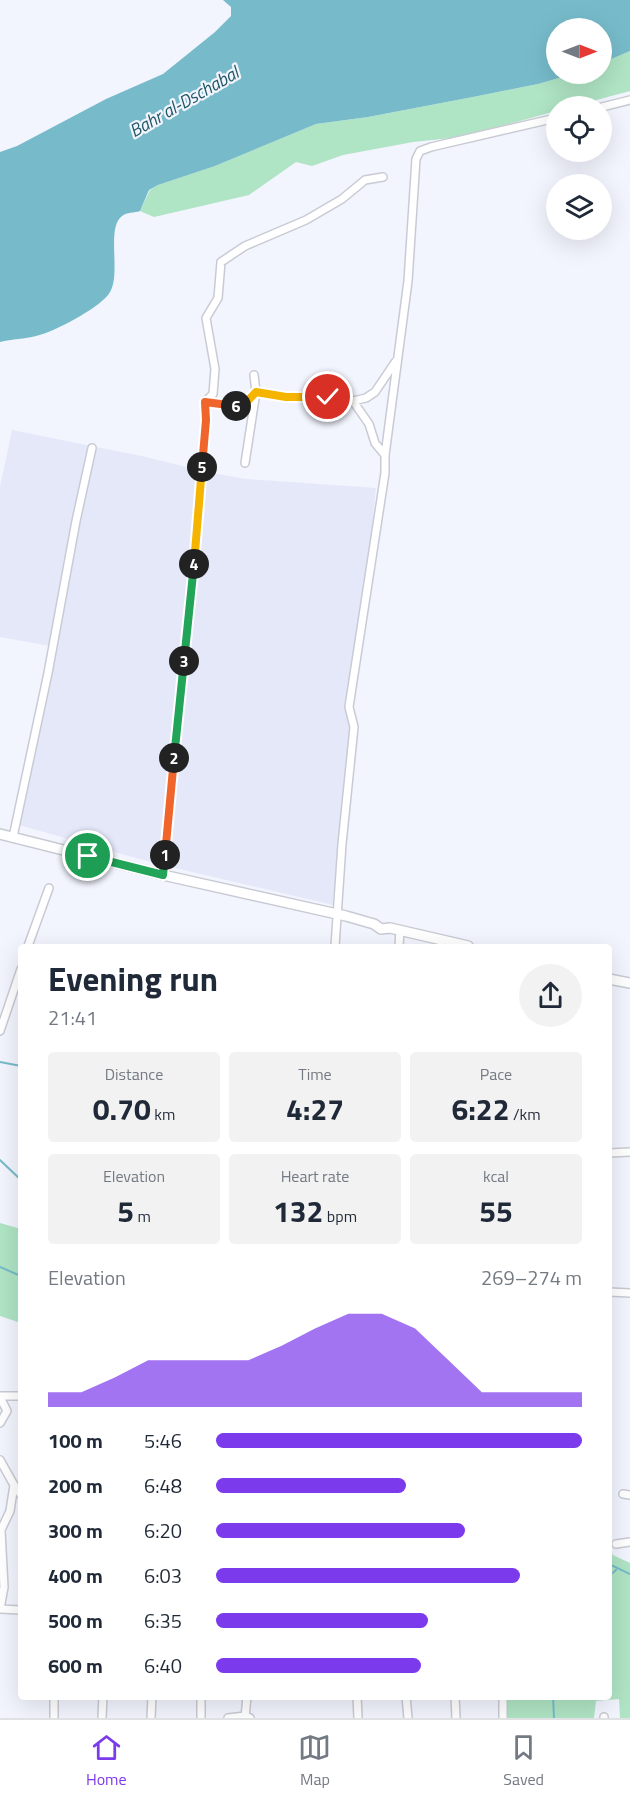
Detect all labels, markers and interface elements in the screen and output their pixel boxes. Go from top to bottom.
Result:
north arrow [546,18,612,84]
map controls [546,18,612,240]
water label: Bahr al-Dschabal [124,58,245,144]
button: locate [546,96,612,162]
button: layers [546,174,612,240]
pin [302,371,353,422]
icon: check [311,380,344,413]
pin: 6 [221,391,251,421]
text: 6 [232,394,240,418]
pin: 5 [187,452,217,482]
text: 5 [198,455,206,479]
pin: 4 [179,549,209,579]
text: 4 [190,552,198,576]
pin: 3 [169,646,199,676]
text: 3 [180,649,188,673]
pin: 2 [159,743,189,773]
text: 2 [170,746,178,770]
pin [62,830,113,881]
icon: arrive [71,839,104,872]
pin: 1 [150,840,180,870]
text: 1 [161,843,169,867]
text: Evening run [48,954,218,1004]
button: share [519,964,582,1027]
text: 21:41 [48,1002,97,1033]
text: Distance [105,1062,163,1086]
text: Time [298,1062,332,1086]
text: Pace [480,1062,512,1086]
text: 0.70 [93,1086,151,1132]
text: 4:27 [286,1086,344,1132]
text: 6:22 [451,1086,509,1132]
text: km [151,1102,175,1126]
text: /km [509,1102,541,1126]
text: Elevation [103,1164,165,1188]
text: Heart rate [281,1164,349,1188]
text: kcal [483,1164,509,1188]
text: 5 [117,1188,134,1234]
text: 132 [273,1188,323,1234]
text: 55 [479,1188,513,1234]
text: m [134,1204,151,1228]
text: bpm [323,1204,357,1228]
text: Elevation [48,1262,126,1293]
text: 269–274 m [481,1262,582,1293]
text: 100 m [48,1425,103,1456]
text: 5:46 [144,1425,182,1456]
text: 200 m [48,1470,103,1501]
text: 6:48 [144,1470,182,1501]
text: 300 m [48,1515,103,1546]
text: 6:20 [144,1515,182,1546]
text: 400 m [48,1560,103,1591]
text: 6:03 [144,1560,182,1591]
text: 500 m [48,1605,103,1636]
text: 6:35 [144,1605,182,1636]
text: 600 m [48,1650,103,1681]
text: 6:40 [144,1650,182,1681]
tab: Home [86,1731,127,1791]
tab: Map [298,1731,331,1791]
tab: Saved [503,1731,544,1791]

